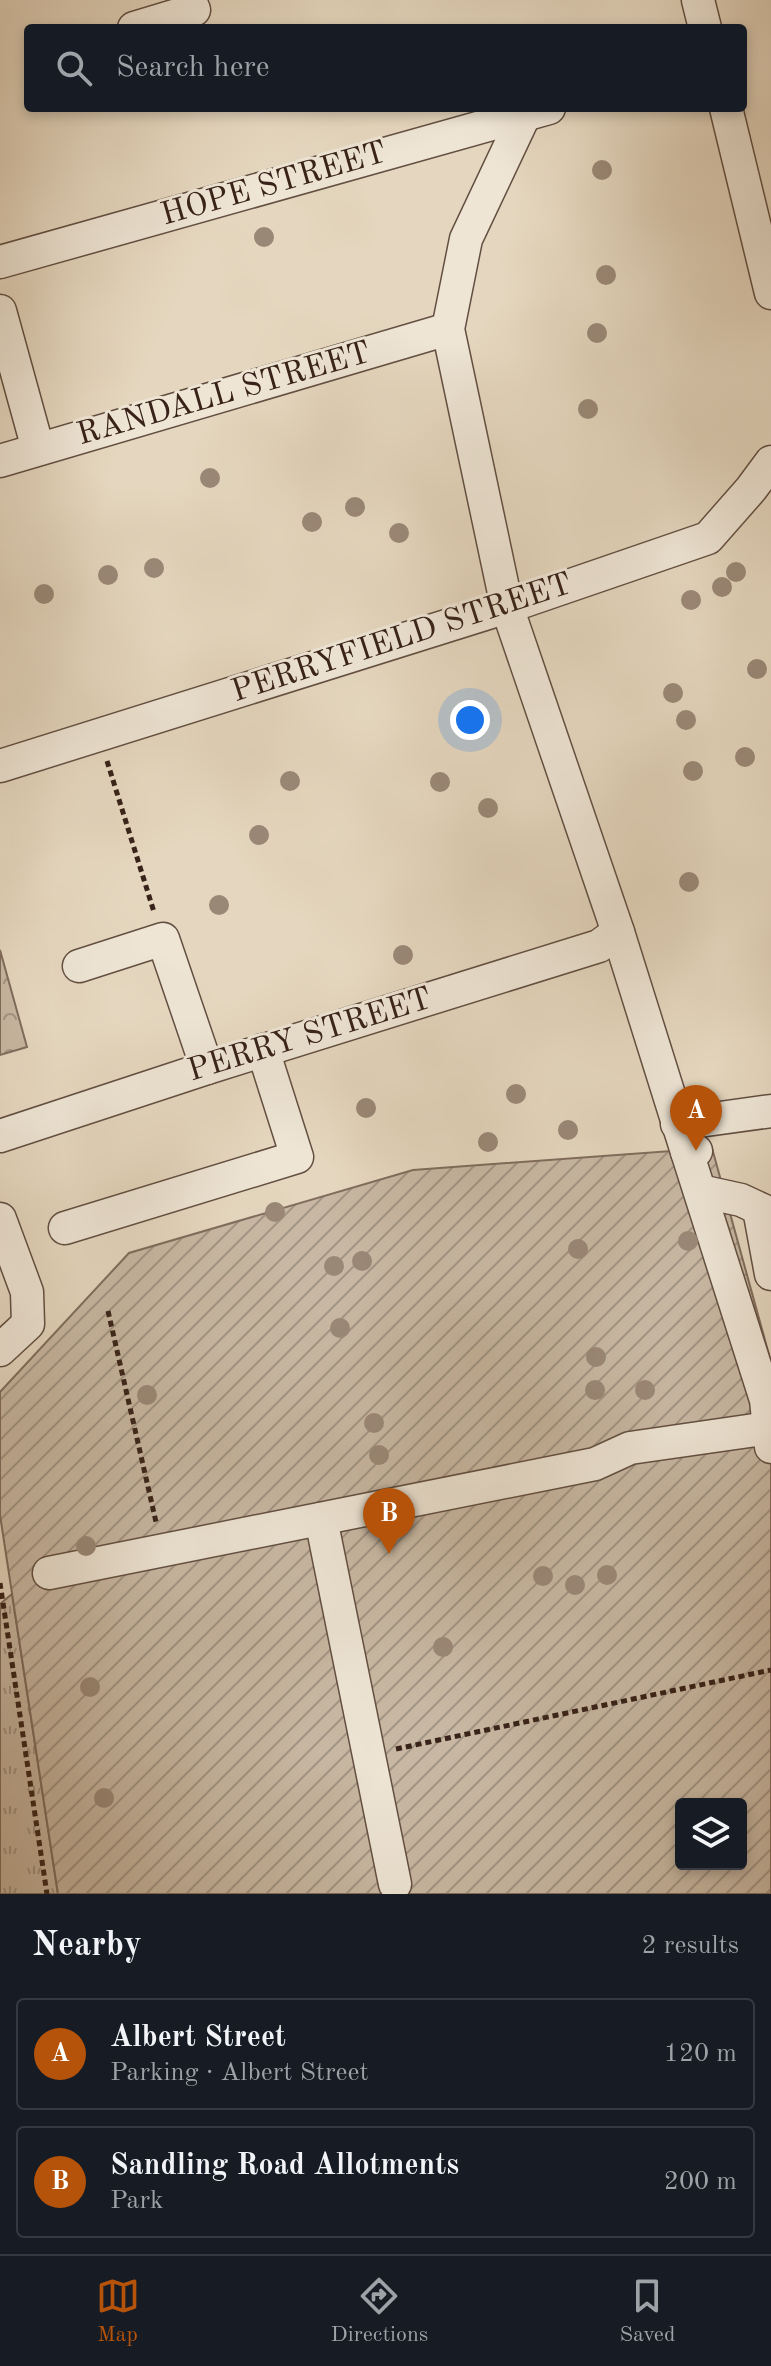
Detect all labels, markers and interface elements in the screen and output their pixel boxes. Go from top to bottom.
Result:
search box [24,24,747,112]
icon: search [52,46,96,90]
text: Search here [116,53,270,83]
street label: HOPE STREET [158,138,390,232]
street label: RANDALL STREET [74,338,374,452]
street label: PERRYFIELD STREET [228,569,576,709]
your location [450,700,490,740]
street label: PERRY STREET [184,984,436,1088]
pin: A [670,1085,722,1151]
pin: B [363,1488,415,1554]
map controls [675,1798,747,1870]
button: layers [675,1798,747,1870]
text: Nearby [32,1929,142,1963]
text: 2 results [641,1933,739,1959]
text: Albert Street [110,2023,286,2053]
text: A [50,2041,70,2067]
text: 120 m [664,2041,737,2067]
text: Parking · Albert Street [110,2060,369,2086]
text: Sandling Road Allotments [110,2151,459,2181]
text: B [51,2169,69,2195]
text: 200 m [664,2169,737,2195]
text: Park [110,2188,164,2214]
tab: Map [96,2274,140,2349]
tab: Directions [331,2274,428,2349]
tab: Saved [619,2274,675,2349]

